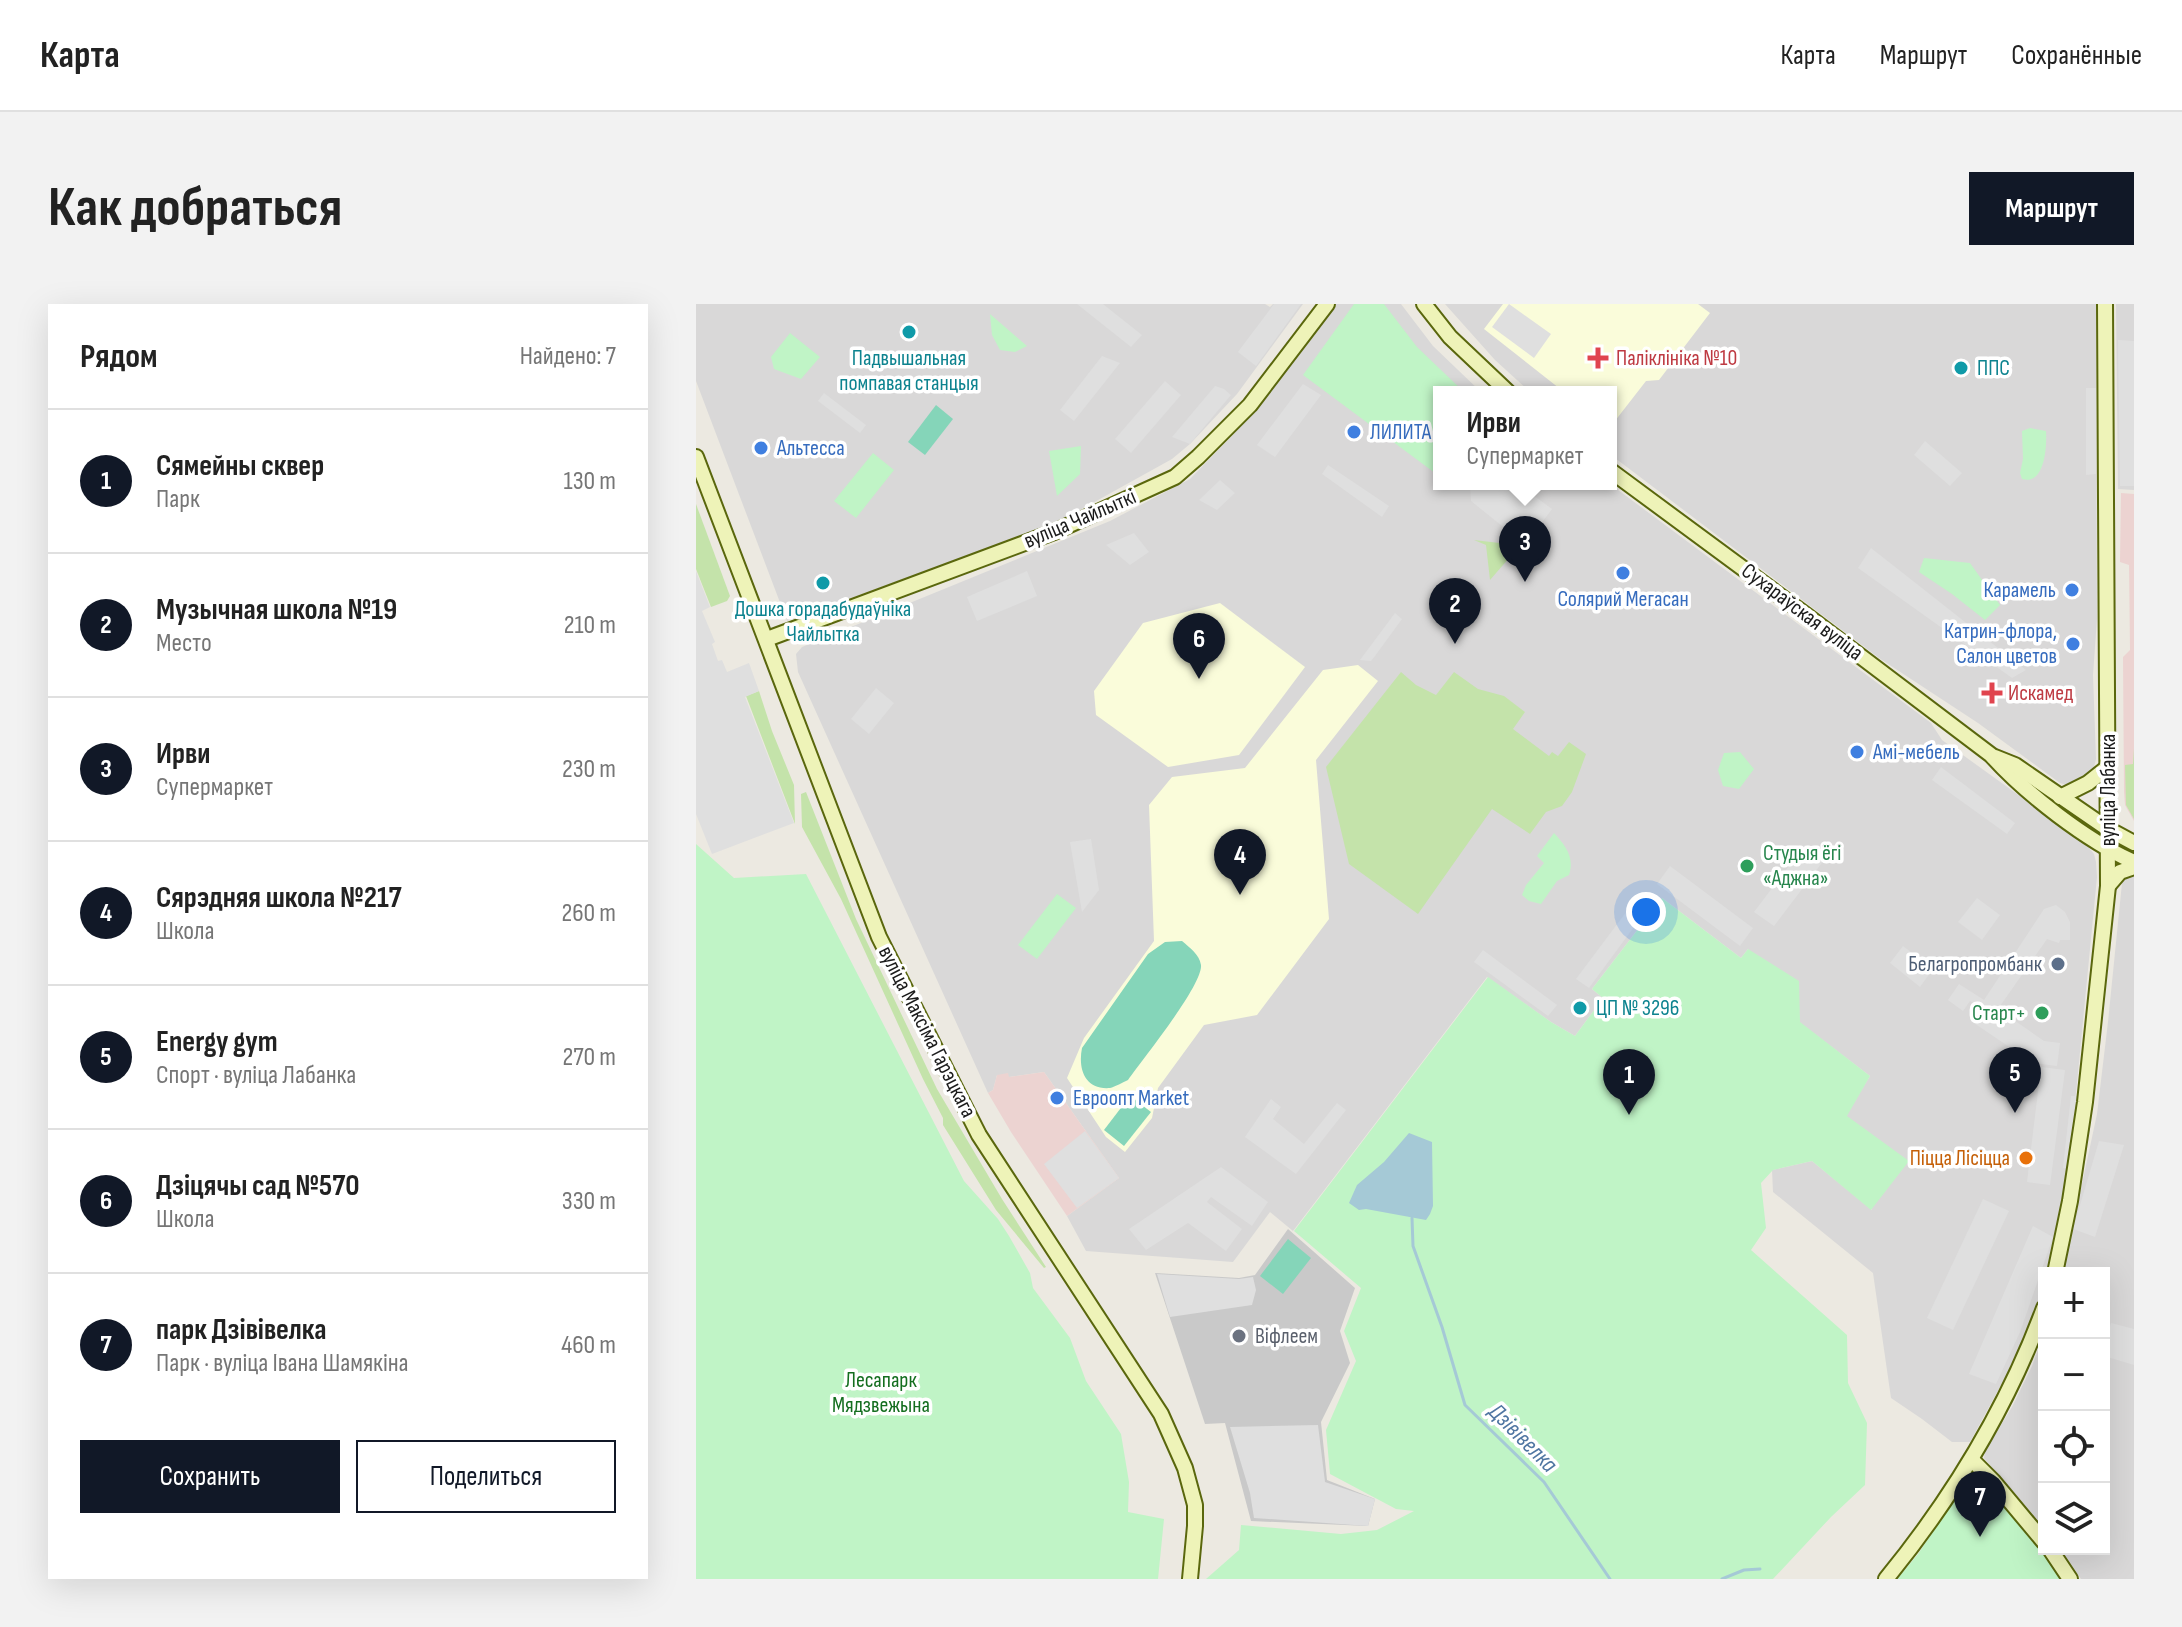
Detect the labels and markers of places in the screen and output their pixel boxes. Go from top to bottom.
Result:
marker: Падвышальная помпавая станцыя [900,323,918,341]
place label: Падвышальная помпавая станцыя [839,345,979,397]
place label: Паліклініка №10 [1616,345,1737,372]
marker: Паліклініка №10 [1587,347,1609,369]
place label: ППС [1977,355,2010,382]
marker: ППС [1952,359,1970,377]
place label: ЛИЛИТА [1370,419,1432,446]
marker: ЛИЛИТА [1345,423,1363,441]
place label: Альтесса [776,435,845,462]
marker: Альтесса [752,439,770,457]
pin: 3 [1499,516,1551,582]
marker: Солярий Мегасан [1614,564,1632,582]
marker: Дошка горадабудаўніка Чайлытка [814,574,832,592]
place label: Карамель [1983,577,2056,604]
pin: 2 [1429,578,1481,644]
marker: Карамель [2063,581,2081,599]
place label: Солярий Мегасан [1557,586,1689,613]
place label: Дошка горадабудаўніка Чайлытка [735,596,911,648]
pin: 6 [1173,613,1225,679]
place label: Катрин-флора, Салон цветов [1944,618,2057,670]
marker: Катрин-флора, Салон цветов [2064,635,2082,653]
place label: Искамед [2008,680,2073,707]
marker: Искамед [1983,684,2001,702]
place label: Амі-мебель [1872,739,1960,766]
marker: Амі-мебель [1848,743,1866,761]
pin: 4 [1214,829,1266,895]
place label: Студыя ёгі «Аджна» [1763,840,1841,892]
marker: Студыя ёгі «Аджна» [1738,857,1756,875]
place label: Белагропромбанк [1908,951,2043,978]
marker: Белагропромбанк [2049,955,2067,973]
place label: ЦП № 3296 [1596,995,1679,1022]
marker: ЦП № 3296 [1571,999,1589,1017]
place label: Старт+ [1972,1000,2026,1027]
marker: Старт+ [2033,1004,2051,1022]
pin: 5 [1989,1047,2041,1113]
pin: 1 [1603,1049,1655,1115]
place label: Евроопт Market [1073,1085,1190,1112]
marker: Евроопт Market [1048,1089,1066,1107]
place label: Піцца Лісіцца [1910,1145,2010,1172]
marker: Піцца Лісіцца [2017,1149,2035,1167]
place label: Віфлеем [1255,1323,1318,1350]
marker: Віфлеем [1230,1327,1248,1345]
pin: 7 [1954,1471,2006,1537]

